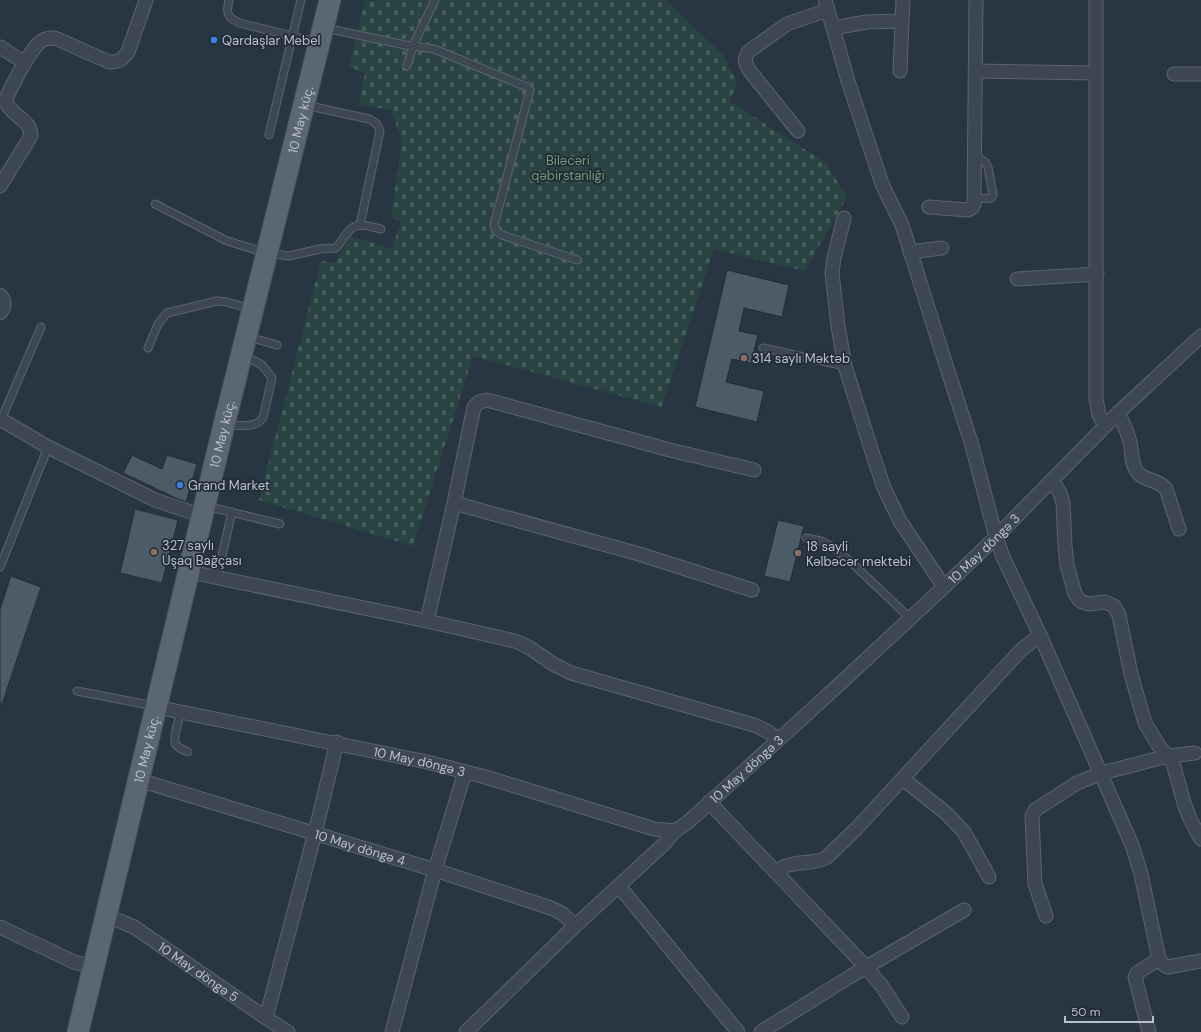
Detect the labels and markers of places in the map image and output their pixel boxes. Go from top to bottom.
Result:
place label: Qardaşlar Mebel [222,32,320,49]
marker: Qardaşlar Mebel [209,35,219,45]
place label: 314 saylı Məktəb [752,350,850,367]
marker: 314 saylı Məktəb [739,353,749,363]
place label: Grand Market [188,477,270,494]
marker: Grand Market [175,480,185,490]
place label: 327 saylı Uşaq Bağçası [162,537,242,569]
place label: 18 sayli Kəlbəcər mektebi [806,538,911,570]
marker: 327 saylı Uşaq Bağçası [149,547,159,557]
marker: 18 sayli Kəlbəcər mektebi [793,548,803,558]

